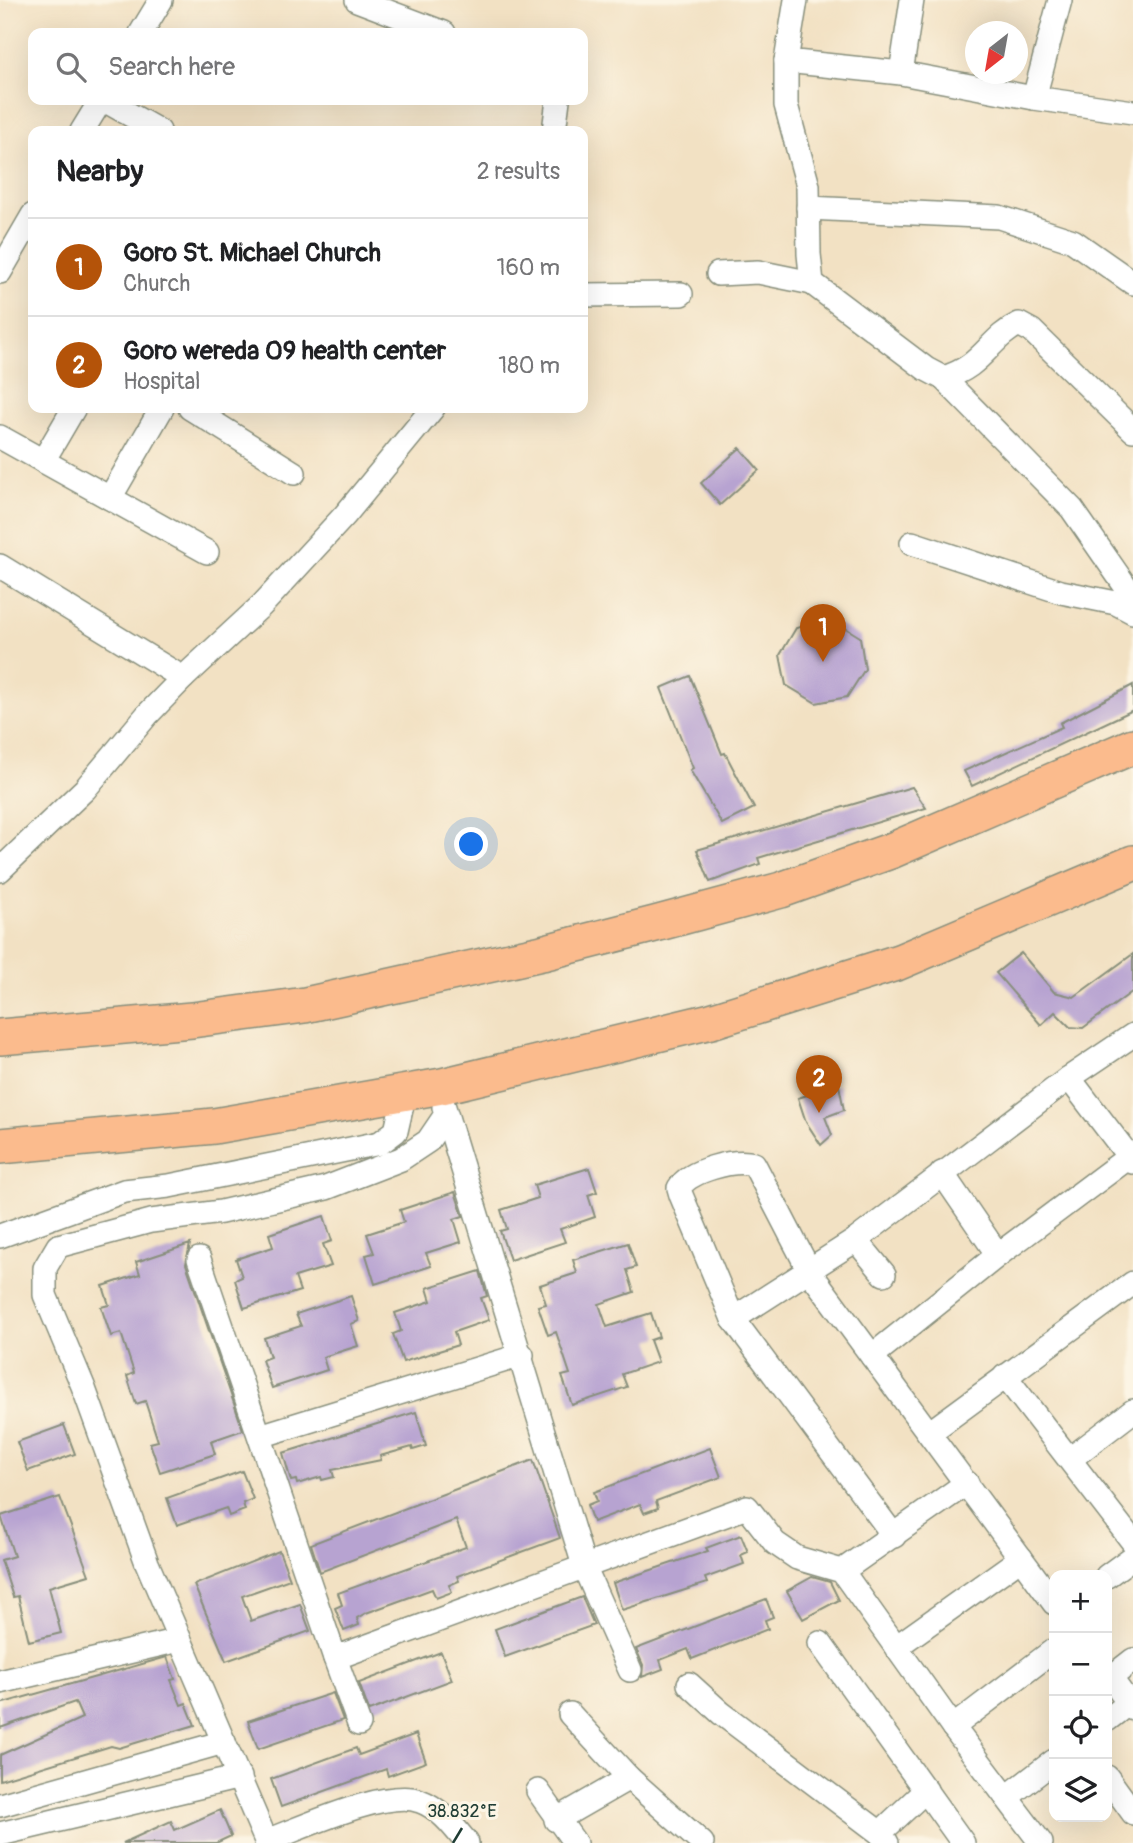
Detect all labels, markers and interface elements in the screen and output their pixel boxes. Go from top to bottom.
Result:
north arrow [965,21,1028,84]
search box [28,28,588,105]
icon: search [52,48,90,86]
text: Search here [108,51,235,83]
text: Nearby [56,153,143,190]
text: 2 results [477,157,560,186]
text: Goro St. Michael Church [123,237,381,269]
text: 1 [75,253,84,282]
text: 160 m [496,253,560,282]
text: Church [123,269,190,298]
text: Goro wereda 09 health center [123,335,446,367]
text: 2 [73,351,85,380]
text: 180 m [498,351,560,380]
text: Hospital [123,367,201,396]
pin: 1 [800,604,846,662]
your location [454,827,488,861]
pin: 2 [796,1055,842,1113]
map controls [1049,1570,1112,1822]
button: + [1049,1570,1112,1633]
button: − [1049,1633,1112,1696]
button: locate [1049,1696,1112,1759]
button: layers [1049,1759,1112,1822]
text: 38.832°E [427,1800,497,1823]

